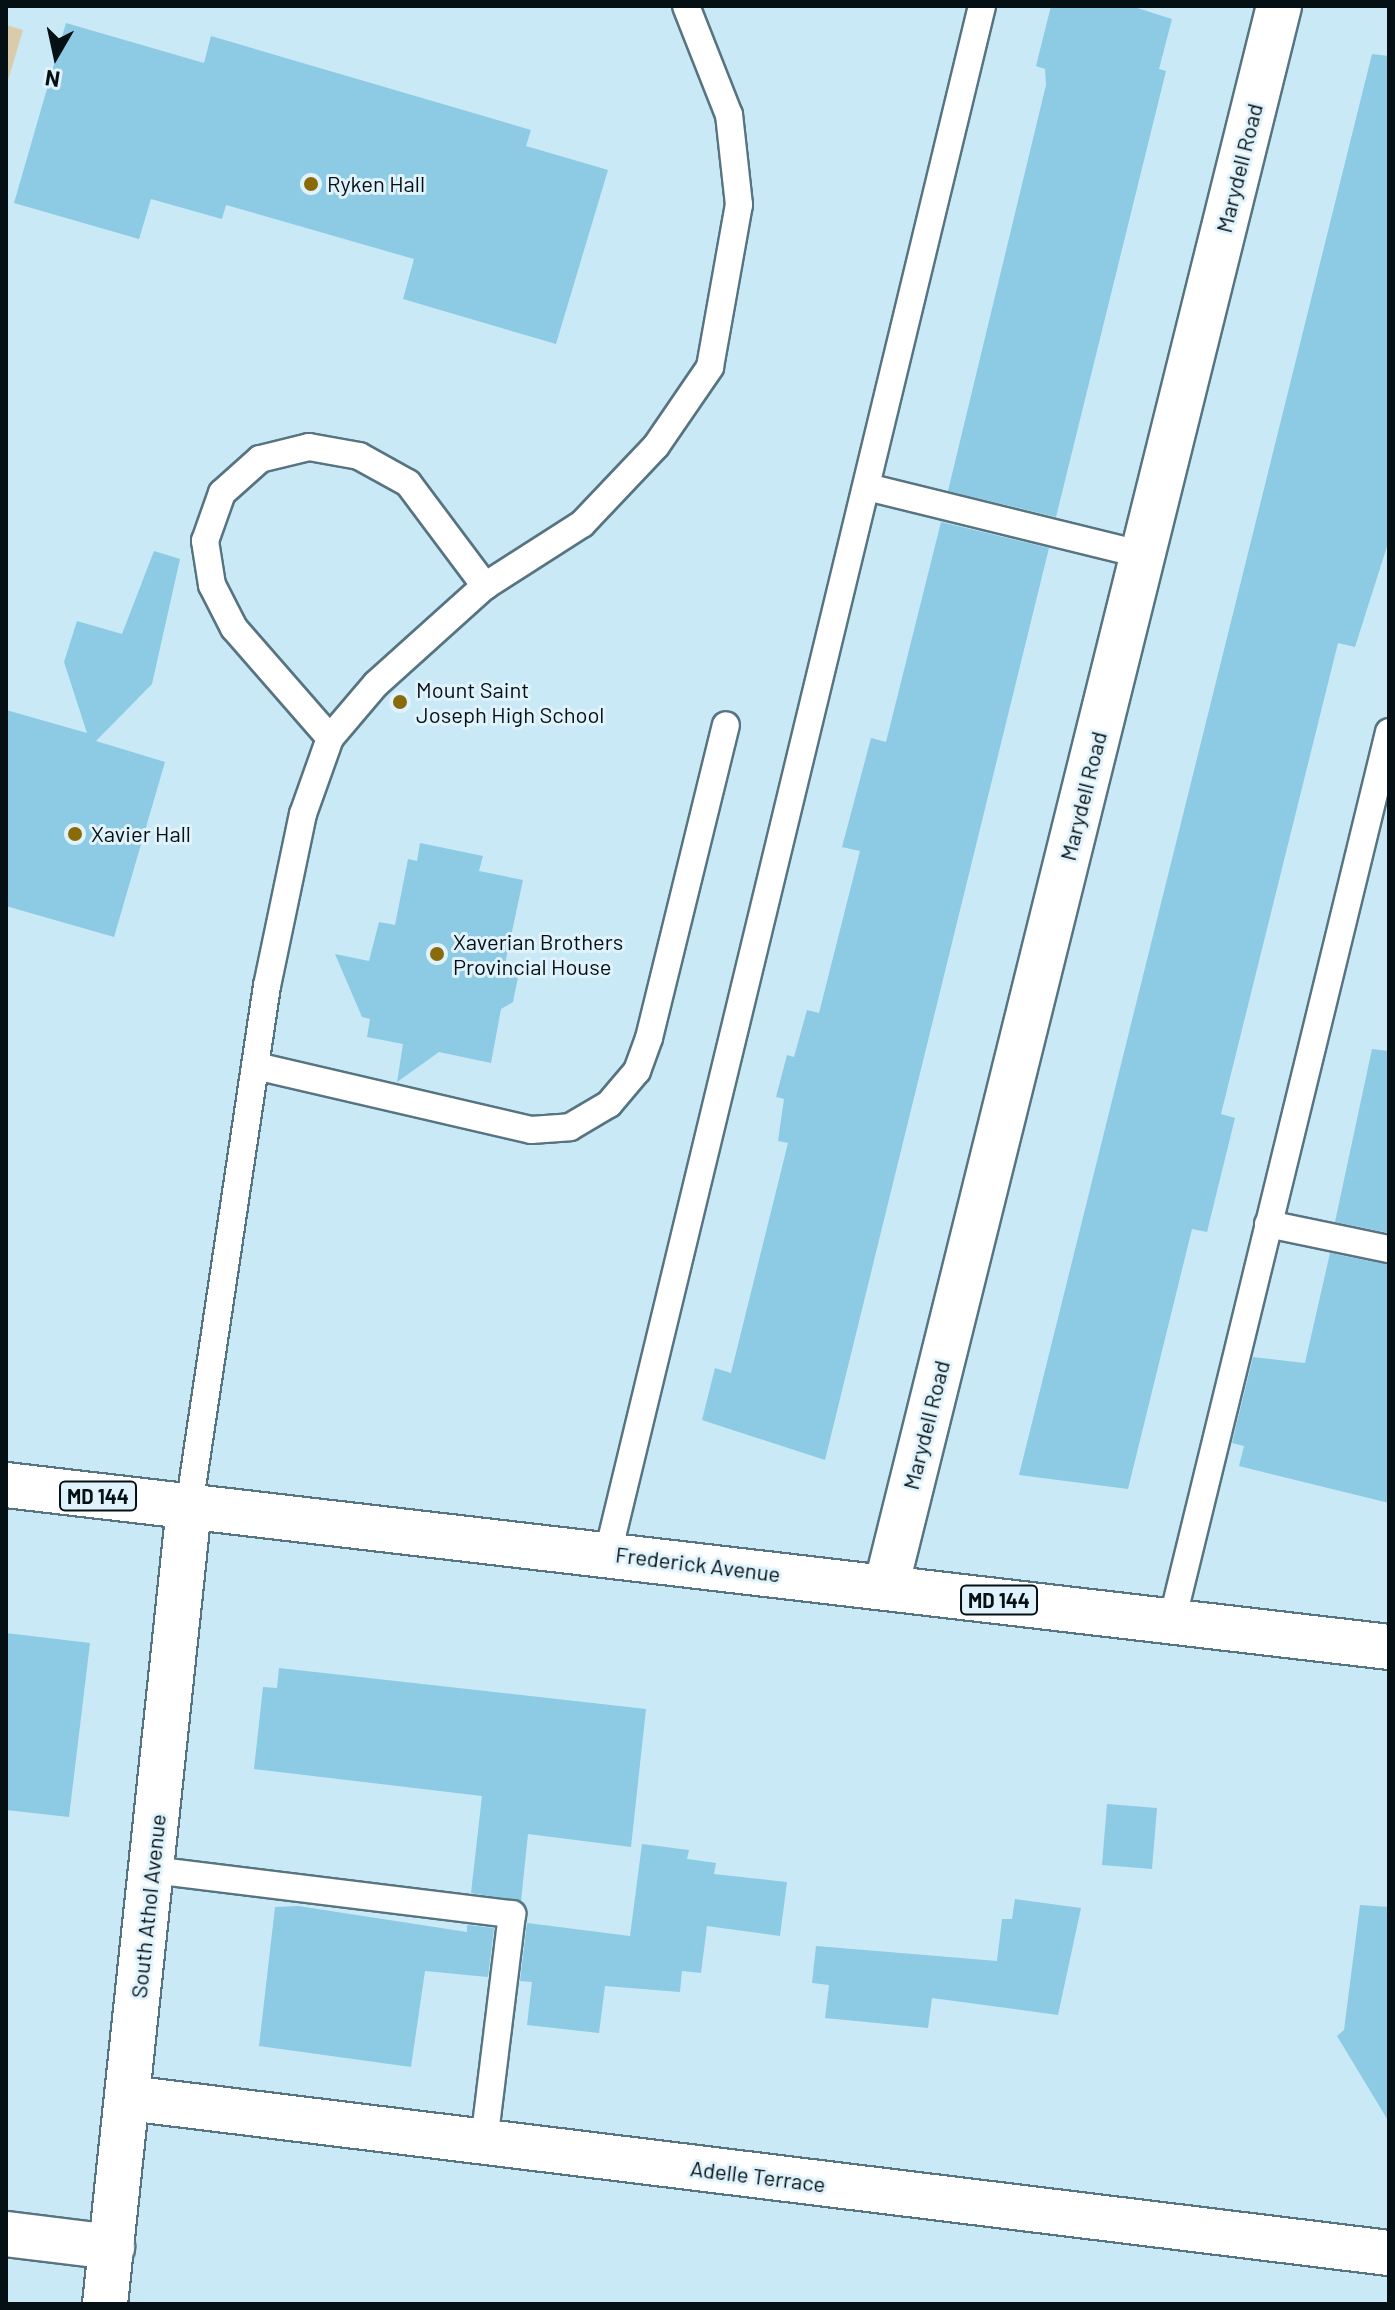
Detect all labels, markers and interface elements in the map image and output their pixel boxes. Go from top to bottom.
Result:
north arrow [16,16,96,96]
text: N [43,66,62,94]
street label: Marydell Road [1210,101,1268,235]
place label: Ryken Hall [327,171,425,197]
marker: Ryken Hall [302,175,320,193]
place label: Mount Saint Joseph High School [416,676,604,728]
marker: Mount Saint Joseph High School [391,693,409,711]
street label: Marydell Road [1054,729,1112,863]
place label: Xavier Hall [91,821,191,847]
marker: Xavier Hall [66,825,84,843]
place label: Xaverian Brothers Provincial House [453,928,623,980]
marker: Xaverian Brothers Provincial House [428,945,446,963]
street label: Marydell Road [897,1358,955,1492]
road number: MD 144 [58,1480,138,1512]
street label: Frederick Avenue [614,1541,782,1587]
road number: MD 144 [959,1584,1039,1616]
street label: South Athol Avenue [125,1813,171,1999]
street label: Adelle Terrace [689,2155,827,2197]

